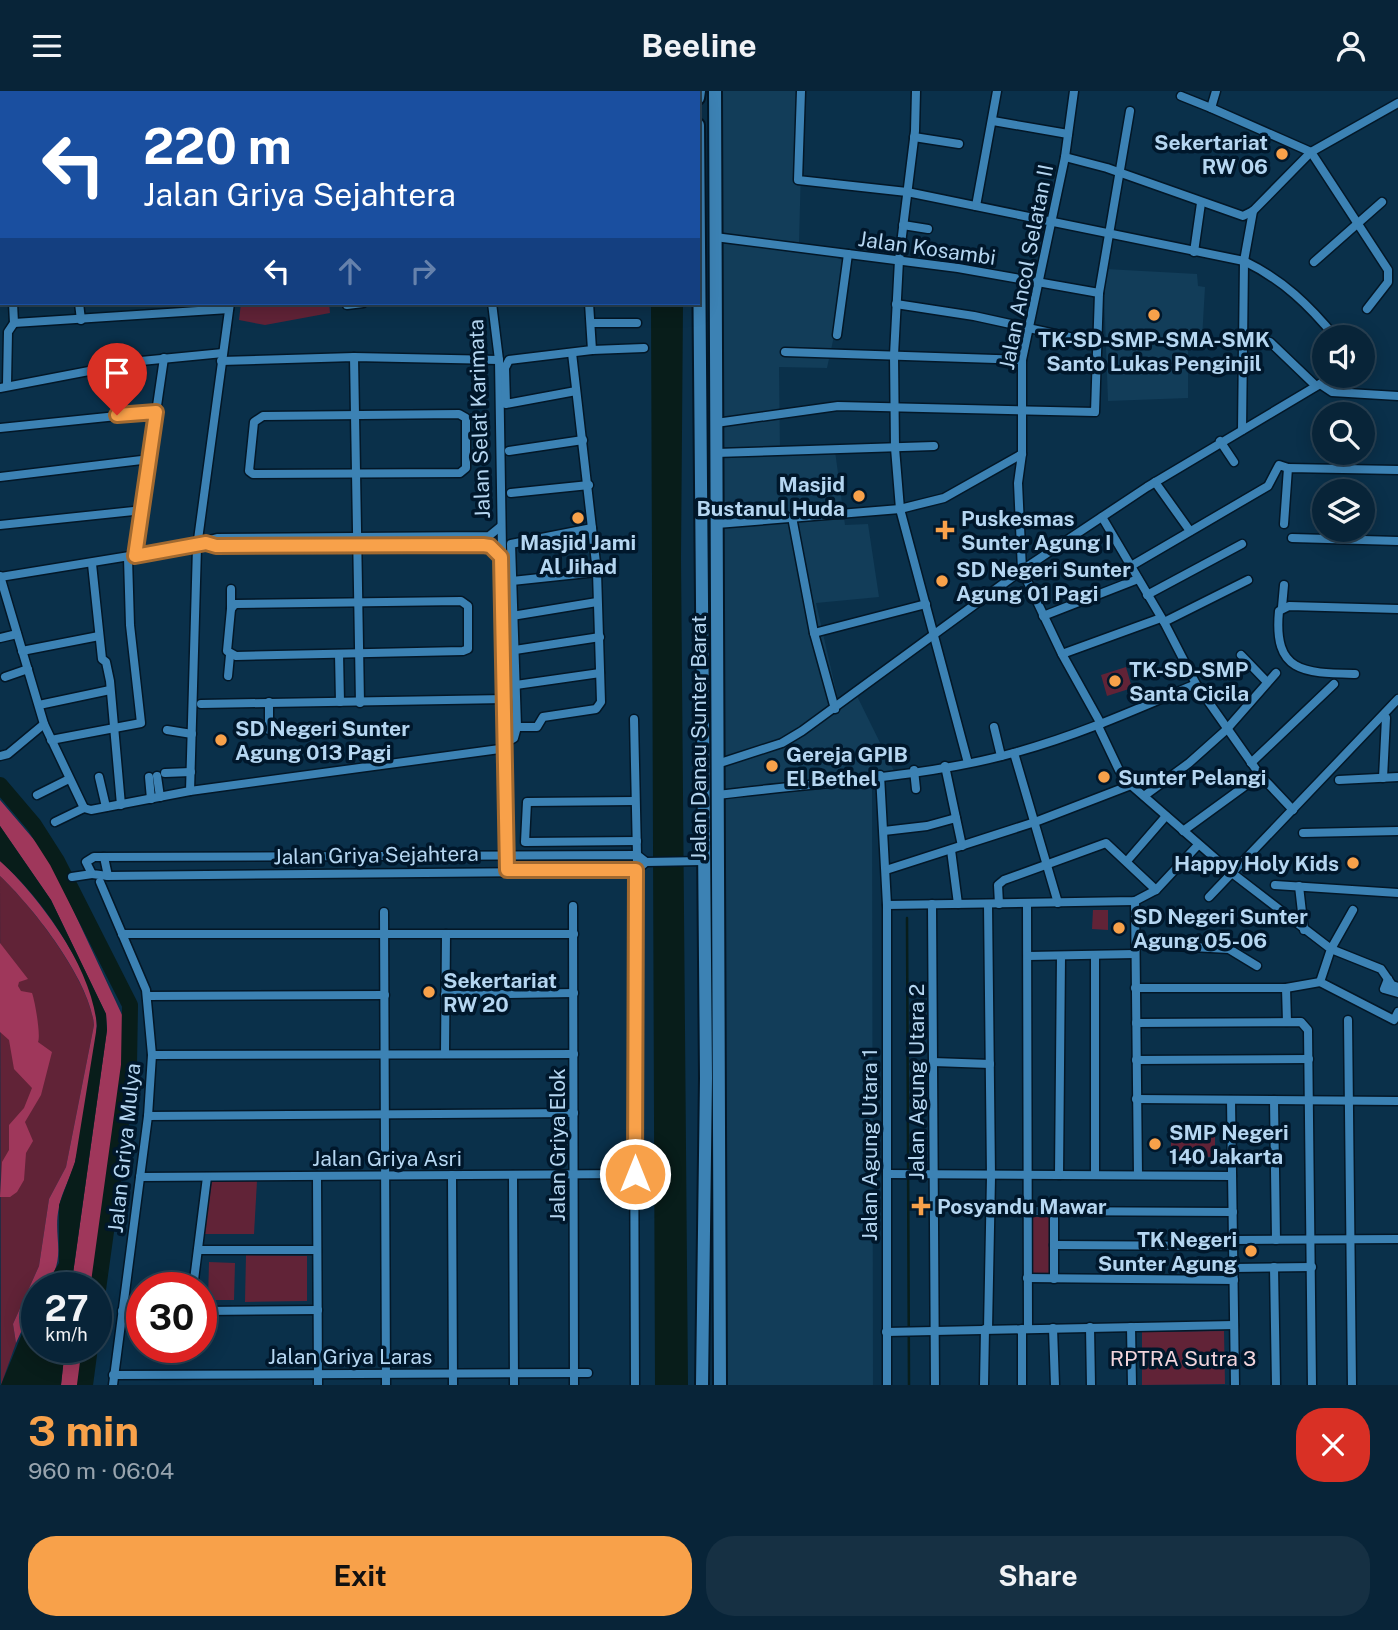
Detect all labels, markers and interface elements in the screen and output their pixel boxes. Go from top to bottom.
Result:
icon: menu [28,27,66,65]
text: Beeline [641,27,757,64]
icon: person [1332,27,1370,65]
text: 220 m [143,117,292,175]
icon: left [28,119,119,210]
place label: Sekertariat RW 06 [1154,130,1268,179]
marker: Sekertariat RW 06 [1274,146,1290,162]
street label: Jalan Ancol Selatan II [994,162,1058,372]
text: Jalan Griya Sejahtera [143,176,456,213]
street label: Jalan Kosambi [857,226,997,270]
icon: left [258,252,296,290]
icon: ahead [331,252,369,290]
icon: right [404,252,442,290]
marker: TK-SD-SMP-SMA-SMK Santo Lukas Penginjil [1146,307,1162,323]
street label: Jalan Selat Karimata [463,319,495,519]
map controls [1312,325,1375,542]
button: sound [1312,325,1375,388]
place label: TK-SD-SMP-SMA-SMK Santo Lukas Penginjil [1038,327,1270,376]
pin [87,343,147,415]
icon: arrive [98,354,136,392]
button: search [1312,402,1375,465]
place label: Masjid Bustanul Huda [697,472,845,521]
button: layers [1312,479,1375,542]
marker: Masjid Bustanul Huda [851,488,867,504]
place label: Puskesmas Sunter Agung I [961,506,1111,555]
marker: Masjid Jami Al Jihad [570,510,586,526]
marker: Puskesmas Sunter Agung I [935,520,955,540]
place label: Masjid Jami Al Jihad [520,530,636,579]
place label: SD Negeri Sunter Agung 01 Pagi [956,557,1131,606]
marker: SD Negeri Sunter Agung 01 Pagi [934,573,950,589]
street label: Jalan Danau Sunter Barat [686,615,711,861]
place label: TK-SD-SMP Santa Cicila [1129,657,1249,706]
marker: TK-SD-SMP Santa Cicila [1107,673,1123,689]
place label: SD Negeri Sunter Agung 013 Pagi [235,716,410,765]
marker: SD Negeri Sunter Agung 013 Pagi [213,732,229,748]
place label: Gereja GPIB El Bethel [786,742,908,791]
marker: Gereja GPIB El Bethel [764,758,780,774]
place label: Sunter Pelangi [1118,765,1266,790]
marker: Sunter Pelangi [1096,769,1112,785]
street label: Jalan Griya Sejahtera [273,841,479,869]
place label: Happy Holy Kids [1174,851,1339,876]
marker: Happy Holy Kids [1345,855,1361,871]
place label: SD Negeri Sunter Agung 05-06 [1133,904,1308,953]
marker: SD Negeri Sunter Agung 05-06 [1111,920,1127,936]
place label: Sekertariat RW 20 [443,968,557,1017]
marker: Sekertariat RW 20 [421,984,437,1000]
street label: Jalan Agung Utara 2 [904,984,929,1180]
street label: Jalan Agung Utara 1 [857,1049,882,1241]
street label: Jalan Griya Mulya [103,1062,145,1234]
street label: Jalan Griya Elok [545,1068,570,1222]
place label: SMP Negeri 140 Jakarta [1169,1120,1289,1169]
marker: SMP Negeri 140 Jakarta [1147,1136,1163,1152]
position arrow [598,1137,672,1211]
street label: Jalan Griya Asri [312,1146,462,1171]
place label: Posyandu Mawar [937,1194,1107,1219]
marker: Posyandu Mawar [911,1196,931,1216]
place label: TK Negeri Sunter Agung [1098,1227,1237,1276]
marker: TK Negeri Sunter Agung [1243,1243,1259,1259]
speed limit sign: 30 [126,1272,217,1363]
text: 27 [44,1288,89,1329]
text: km/h [45,1324,88,1345]
street label: Jalan Griya Laras [268,1344,432,1369]
park label: RPTRA Sutra 3 [1110,1346,1256,1371]
text: 3 min [28,1406,139,1455]
button: close [1296,1408,1370,1482]
text: 960 m · 06:04 [28,1457,174,1484]
button: Exit [28,1536,692,1616]
button: Share [706,1536,1370,1616]

